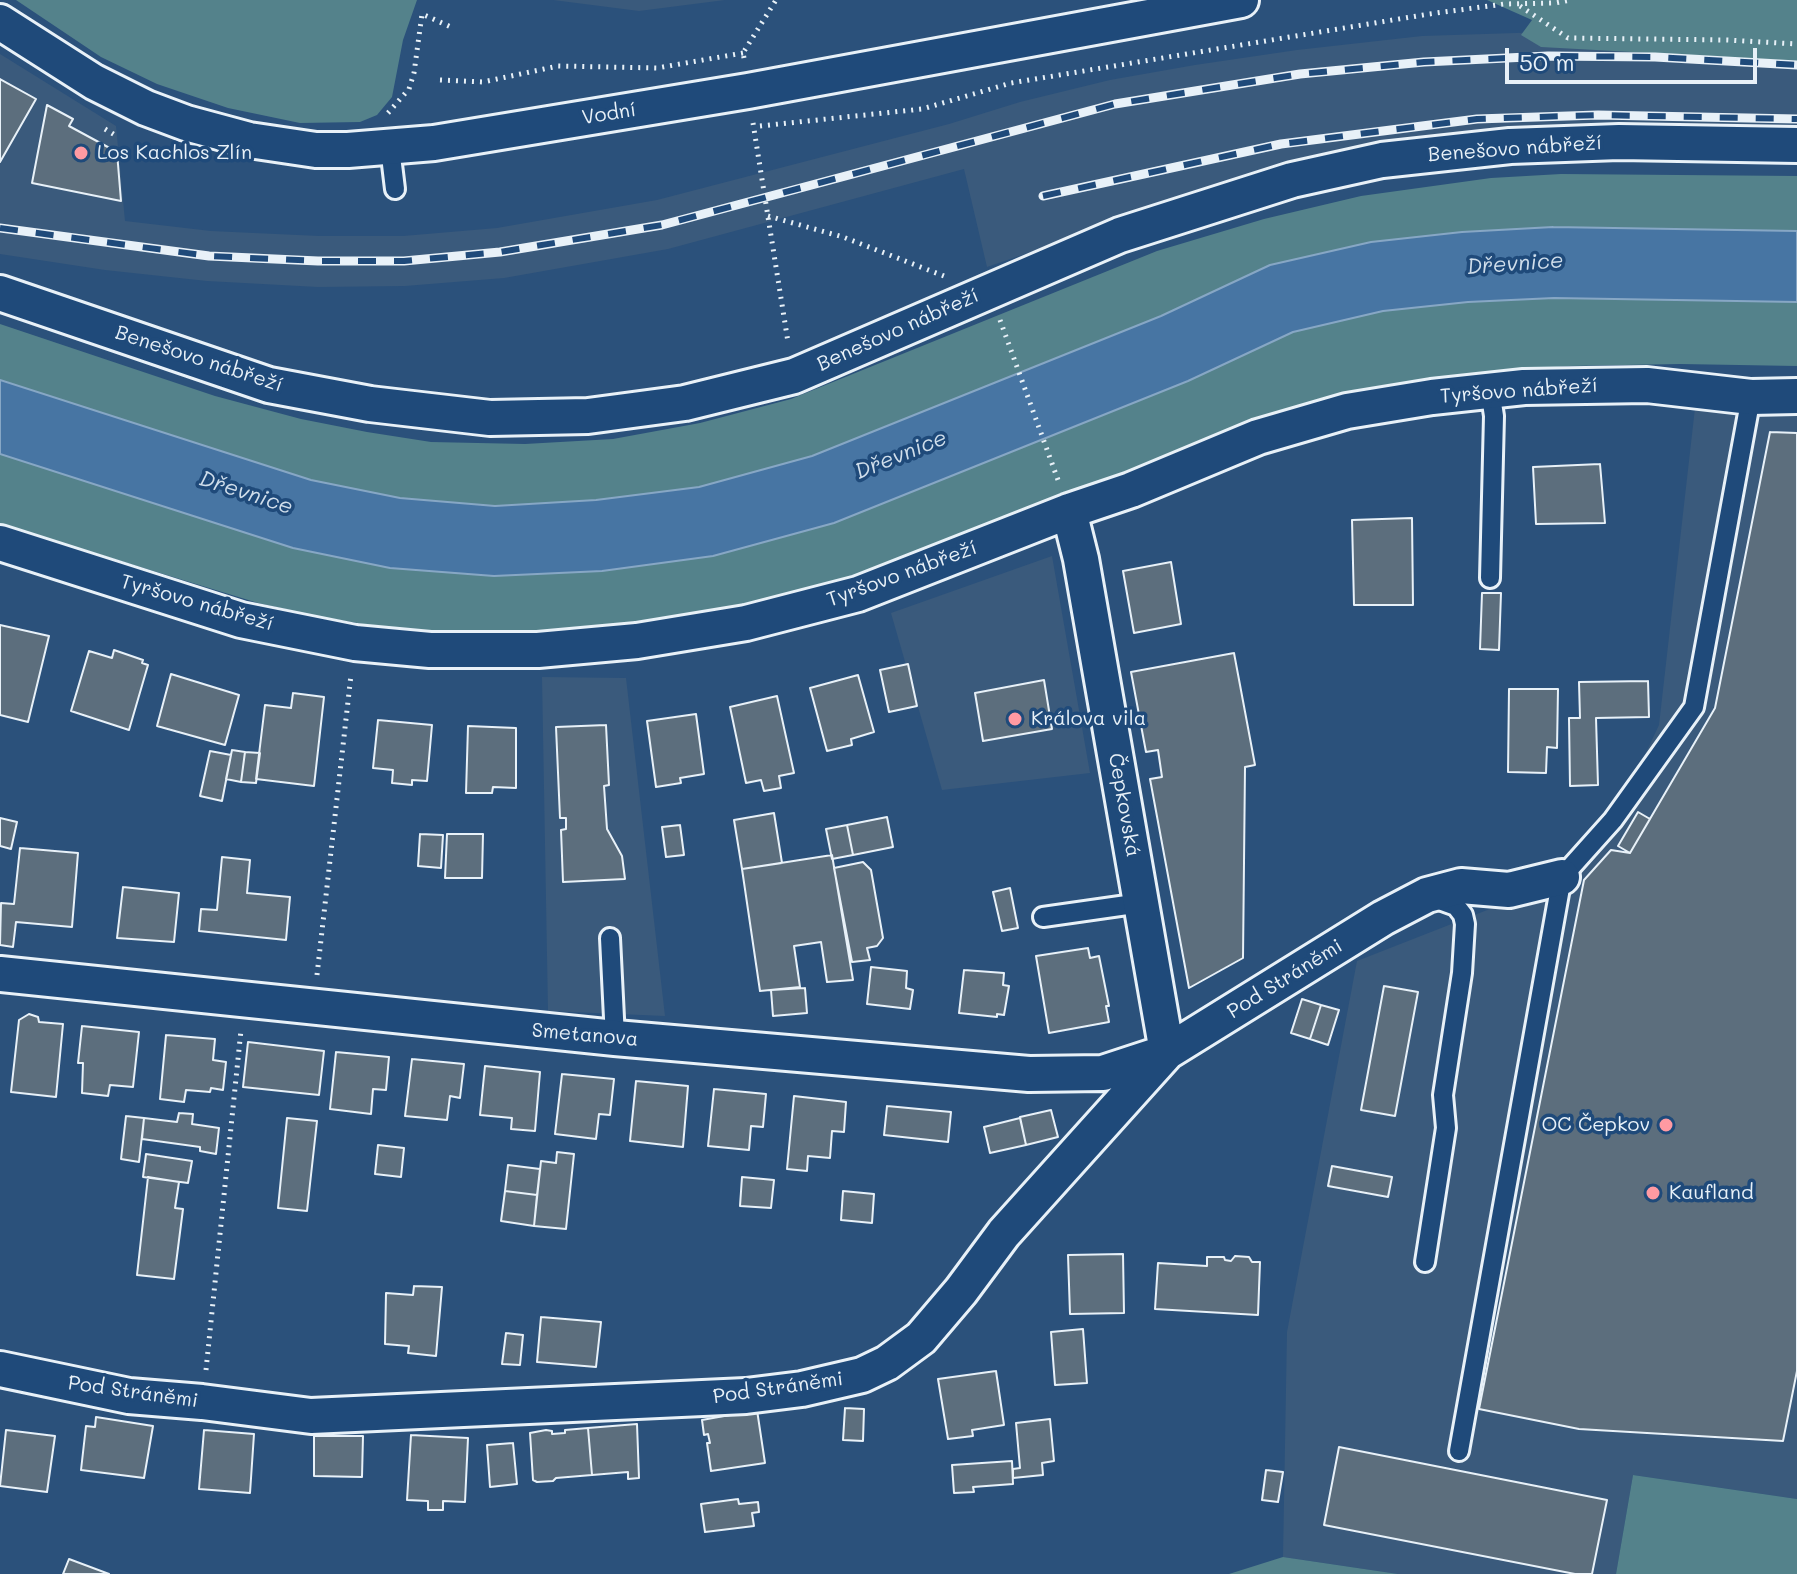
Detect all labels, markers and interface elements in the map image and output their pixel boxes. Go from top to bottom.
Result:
scale bar [1509,32,1761,82]
text: 50 m [1519,46,1575,77]
street label: Vodní [580,98,638,130]
street label: Benešovo nábřeží [1427,131,1603,167]
place label: Los Kachlos Zlín [97,141,252,165]
marker: Los Kachlos Zlín [72,144,90,162]
water label: Dřevnice [1466,247,1564,281]
street label: Benešovo nábřeží [813,283,983,377]
street label: Benešovo nábřeží [112,321,286,397]
street label: Tyršovo nábřeží [1439,374,1599,408]
water label: Dřevnice [851,425,951,485]
water label: Dřevnice [196,465,296,521]
street label: Tyršovo nábřeží [824,536,980,612]
street label: Tyršovo nábřeží [118,570,276,636]
place label: Králova vila [1031,707,1146,731]
marker: Králova vila [1006,710,1024,728]
street label: Čepkovská [1103,751,1145,859]
street label: Pod Stráněmi [1223,934,1347,1024]
street label: Smetanova [531,1018,639,1052]
place label: OC Čepkov [1541,1113,1650,1137]
marker: OC Čepkov [1657,1116,1675,1134]
place label: Kaufland [1669,1181,1754,1205]
marker: Kaufland [1644,1184,1662,1202]
street label: Pod Stráněmi [711,1367,845,1409]
street label: Pod Stráněmi [66,1371,200,1413]

